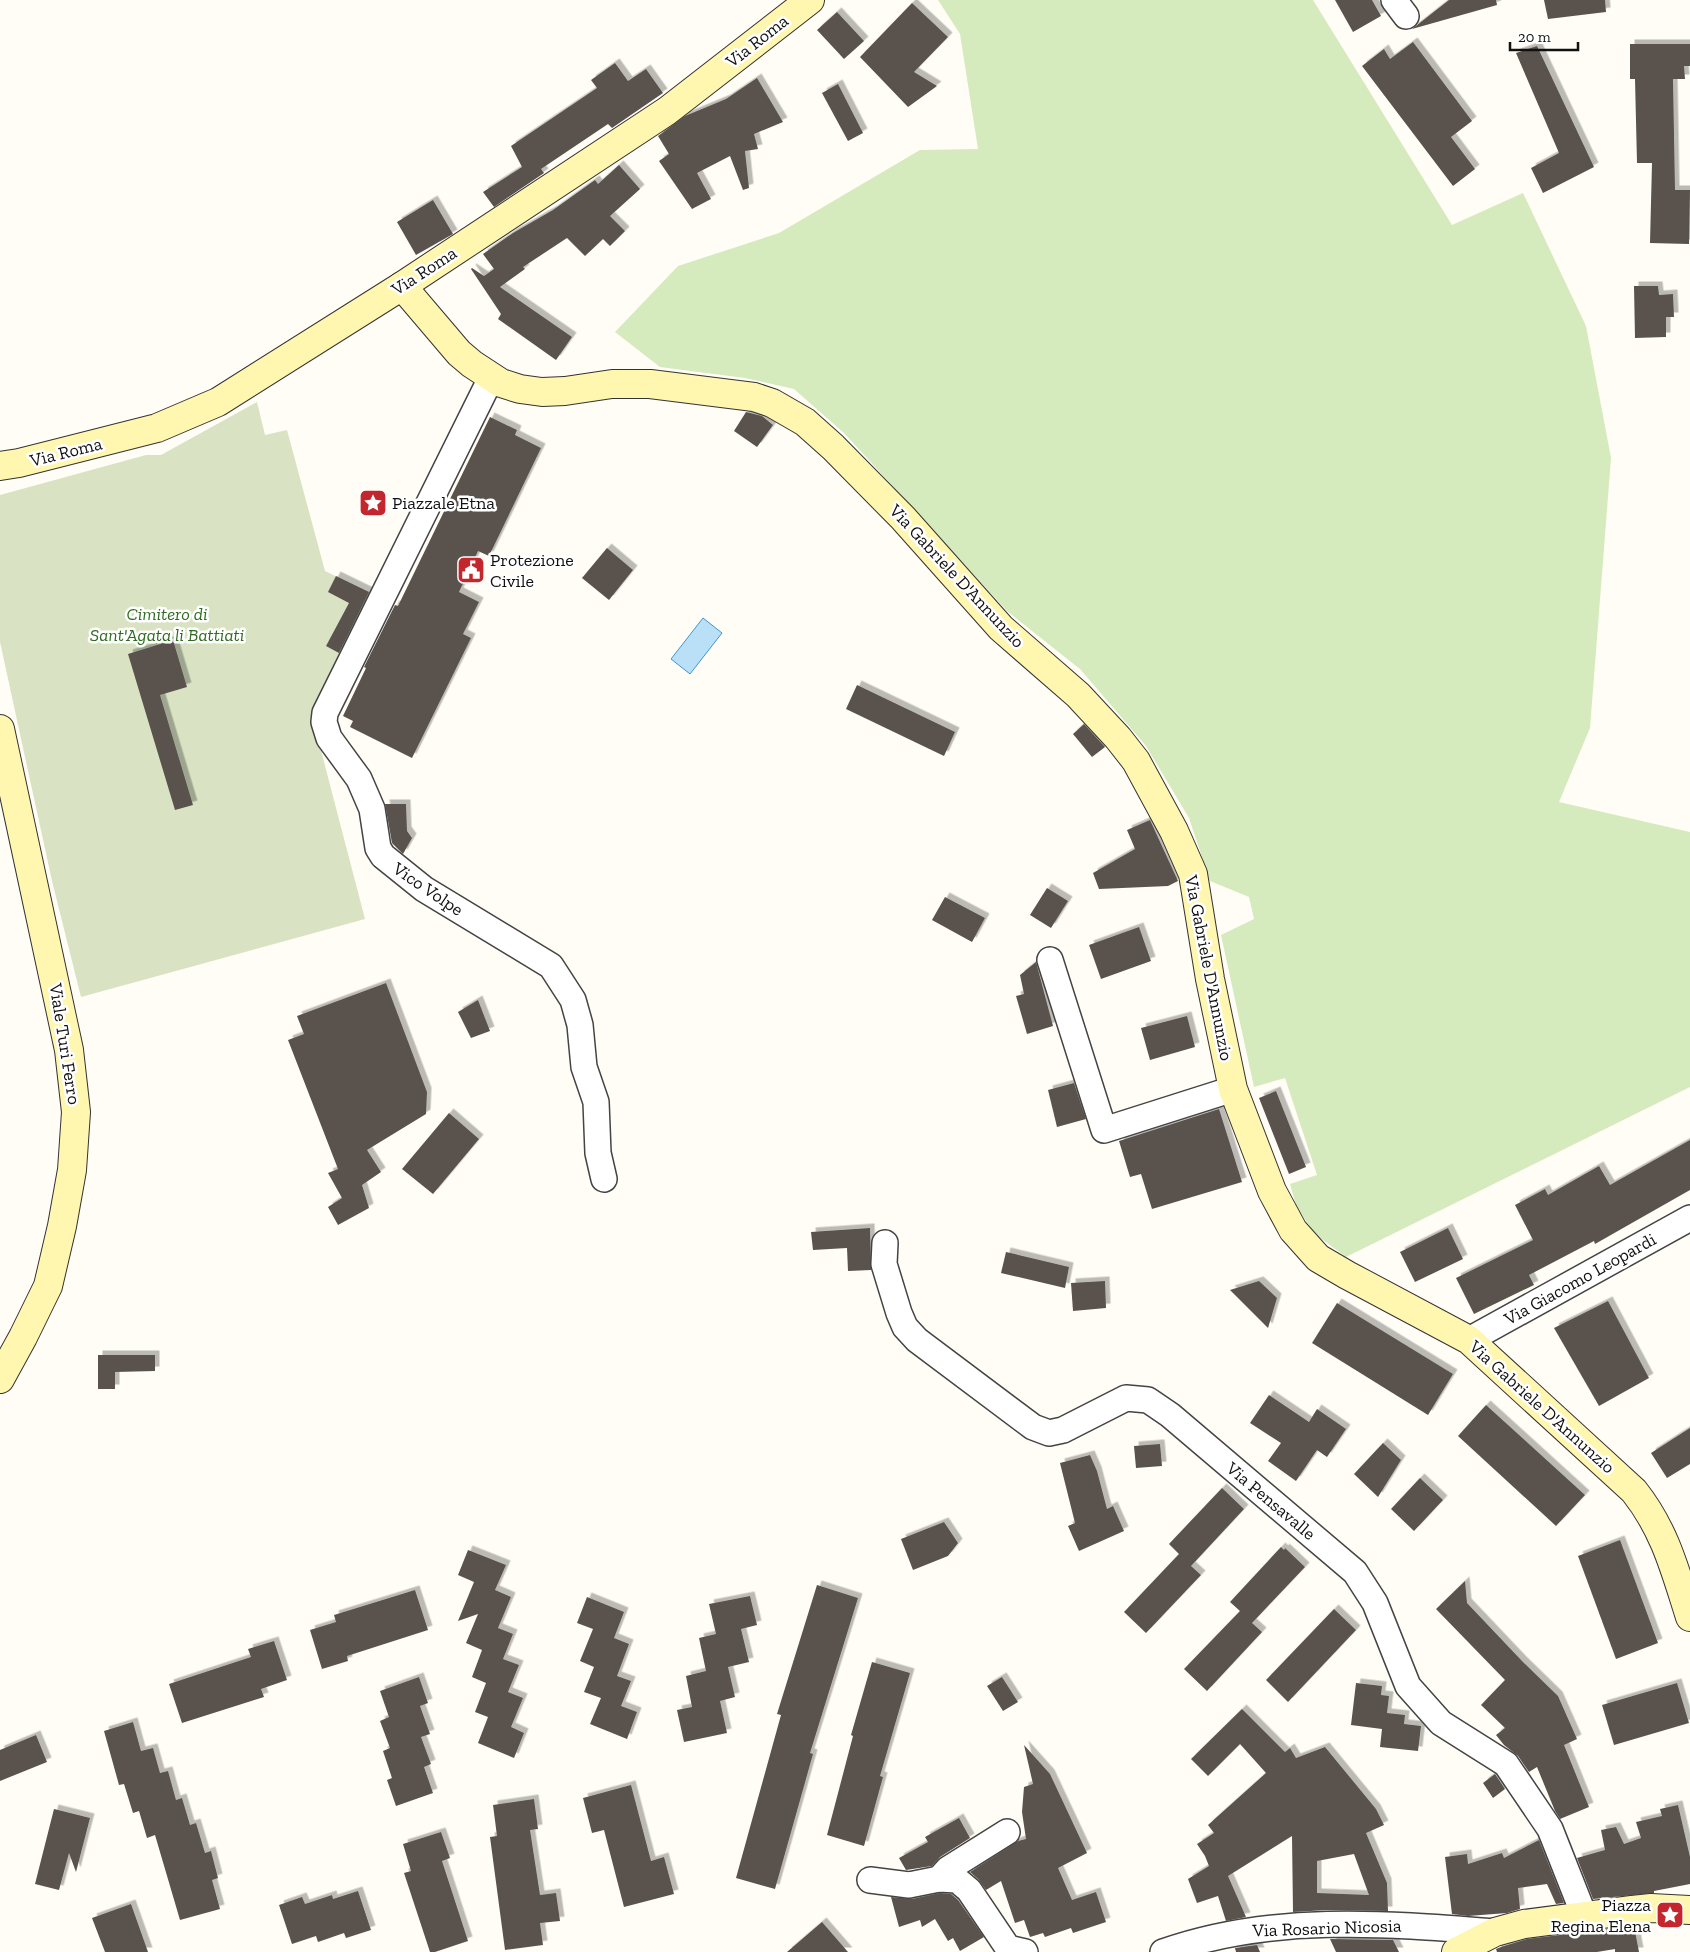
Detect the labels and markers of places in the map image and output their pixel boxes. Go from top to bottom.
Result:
place icon: Piazzale Etna [358,488,388,518]
place label: Piazzale Etna [392,492,495,514]
place label: Protezione Civile [490,549,574,592]
public building icon: Protezione Civile [456,555,486,585]
place label: Piazza Regina Elena [1551,1894,1651,1937]
place icon: Piazza Regina Elena [1655,1900,1685,1930]

